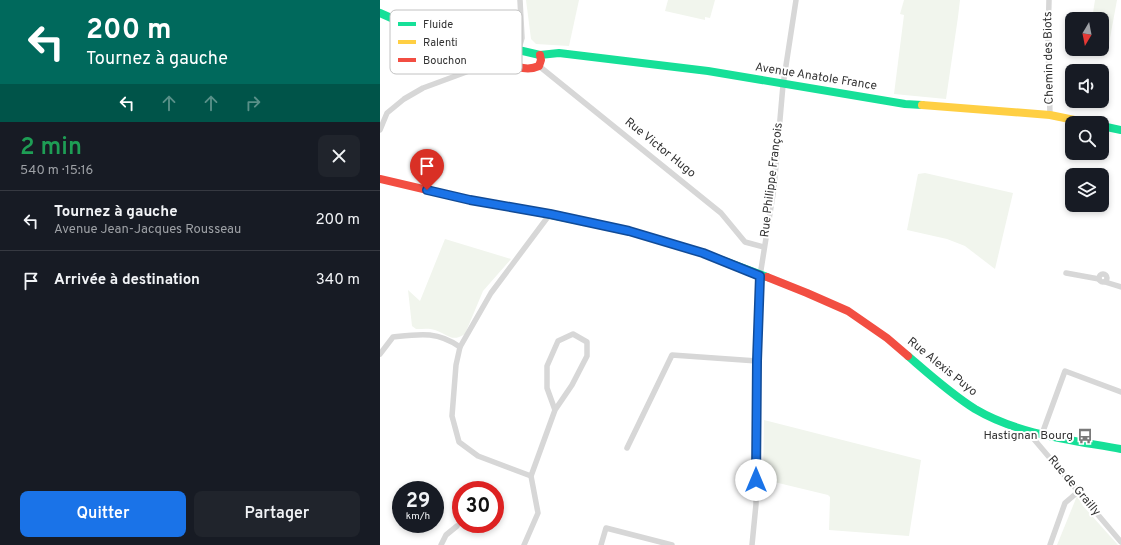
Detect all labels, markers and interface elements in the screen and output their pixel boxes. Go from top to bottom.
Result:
legend [390,10,522,74]
street label: Chemin des Biots [1040,11,1058,105]
north arrow [1065,12,1109,56]
map controls [1065,12,1109,212]
text: 200 m [86,13,172,49]
icon: left [20,16,72,68]
text: Fluide [423,18,453,32]
text: Ralenti [423,36,458,50]
text: Tournez à gauche [86,48,228,71]
text: Bouchon [423,54,467,68]
street label: Avenue Anatole France [754,59,878,95]
button: sound [1065,64,1109,108]
icon: left [116,92,138,114]
icon: ahead [158,92,180,114]
icon: ahead [200,92,222,114]
icon: right [242,92,264,114]
street label: Rue Victor Hugo [621,114,699,182]
button: search [1065,116,1109,160]
street label: Rue Philippe François [757,122,787,238]
text: 2 min [20,133,82,163]
button: close [318,135,360,177]
pin [410,149,444,190]
icon: arrive [416,155,438,177]
text: 540 m · 15:16 [20,163,93,179]
button: layers [1065,168,1109,212]
text: Tournez à gauche [54,203,178,222]
icon: left [20,210,42,232]
text: 200 m [315,211,360,230]
text: Avenue Jean-Jacques Rousseau [54,222,241,238]
icon: arrive [20,270,42,292]
text: Arrivée à destination [54,271,200,290]
text: 340 m [316,271,360,290]
street label: Rue Alexis Puyo [904,334,981,400]
bus stop icon: Hastignan Bourg [1076,427,1094,445]
place label: Hastignan Bourg [983,428,1073,444]
street label: Rue de Grailly [1044,452,1104,520]
position arrow [735,459,777,501]
speed limit sign: 30 [452,481,504,533]
text: 29 [406,489,430,515]
button: Quitter [20,491,186,537]
button: Partager [194,491,360,537]
text: km/h [406,510,430,523]

